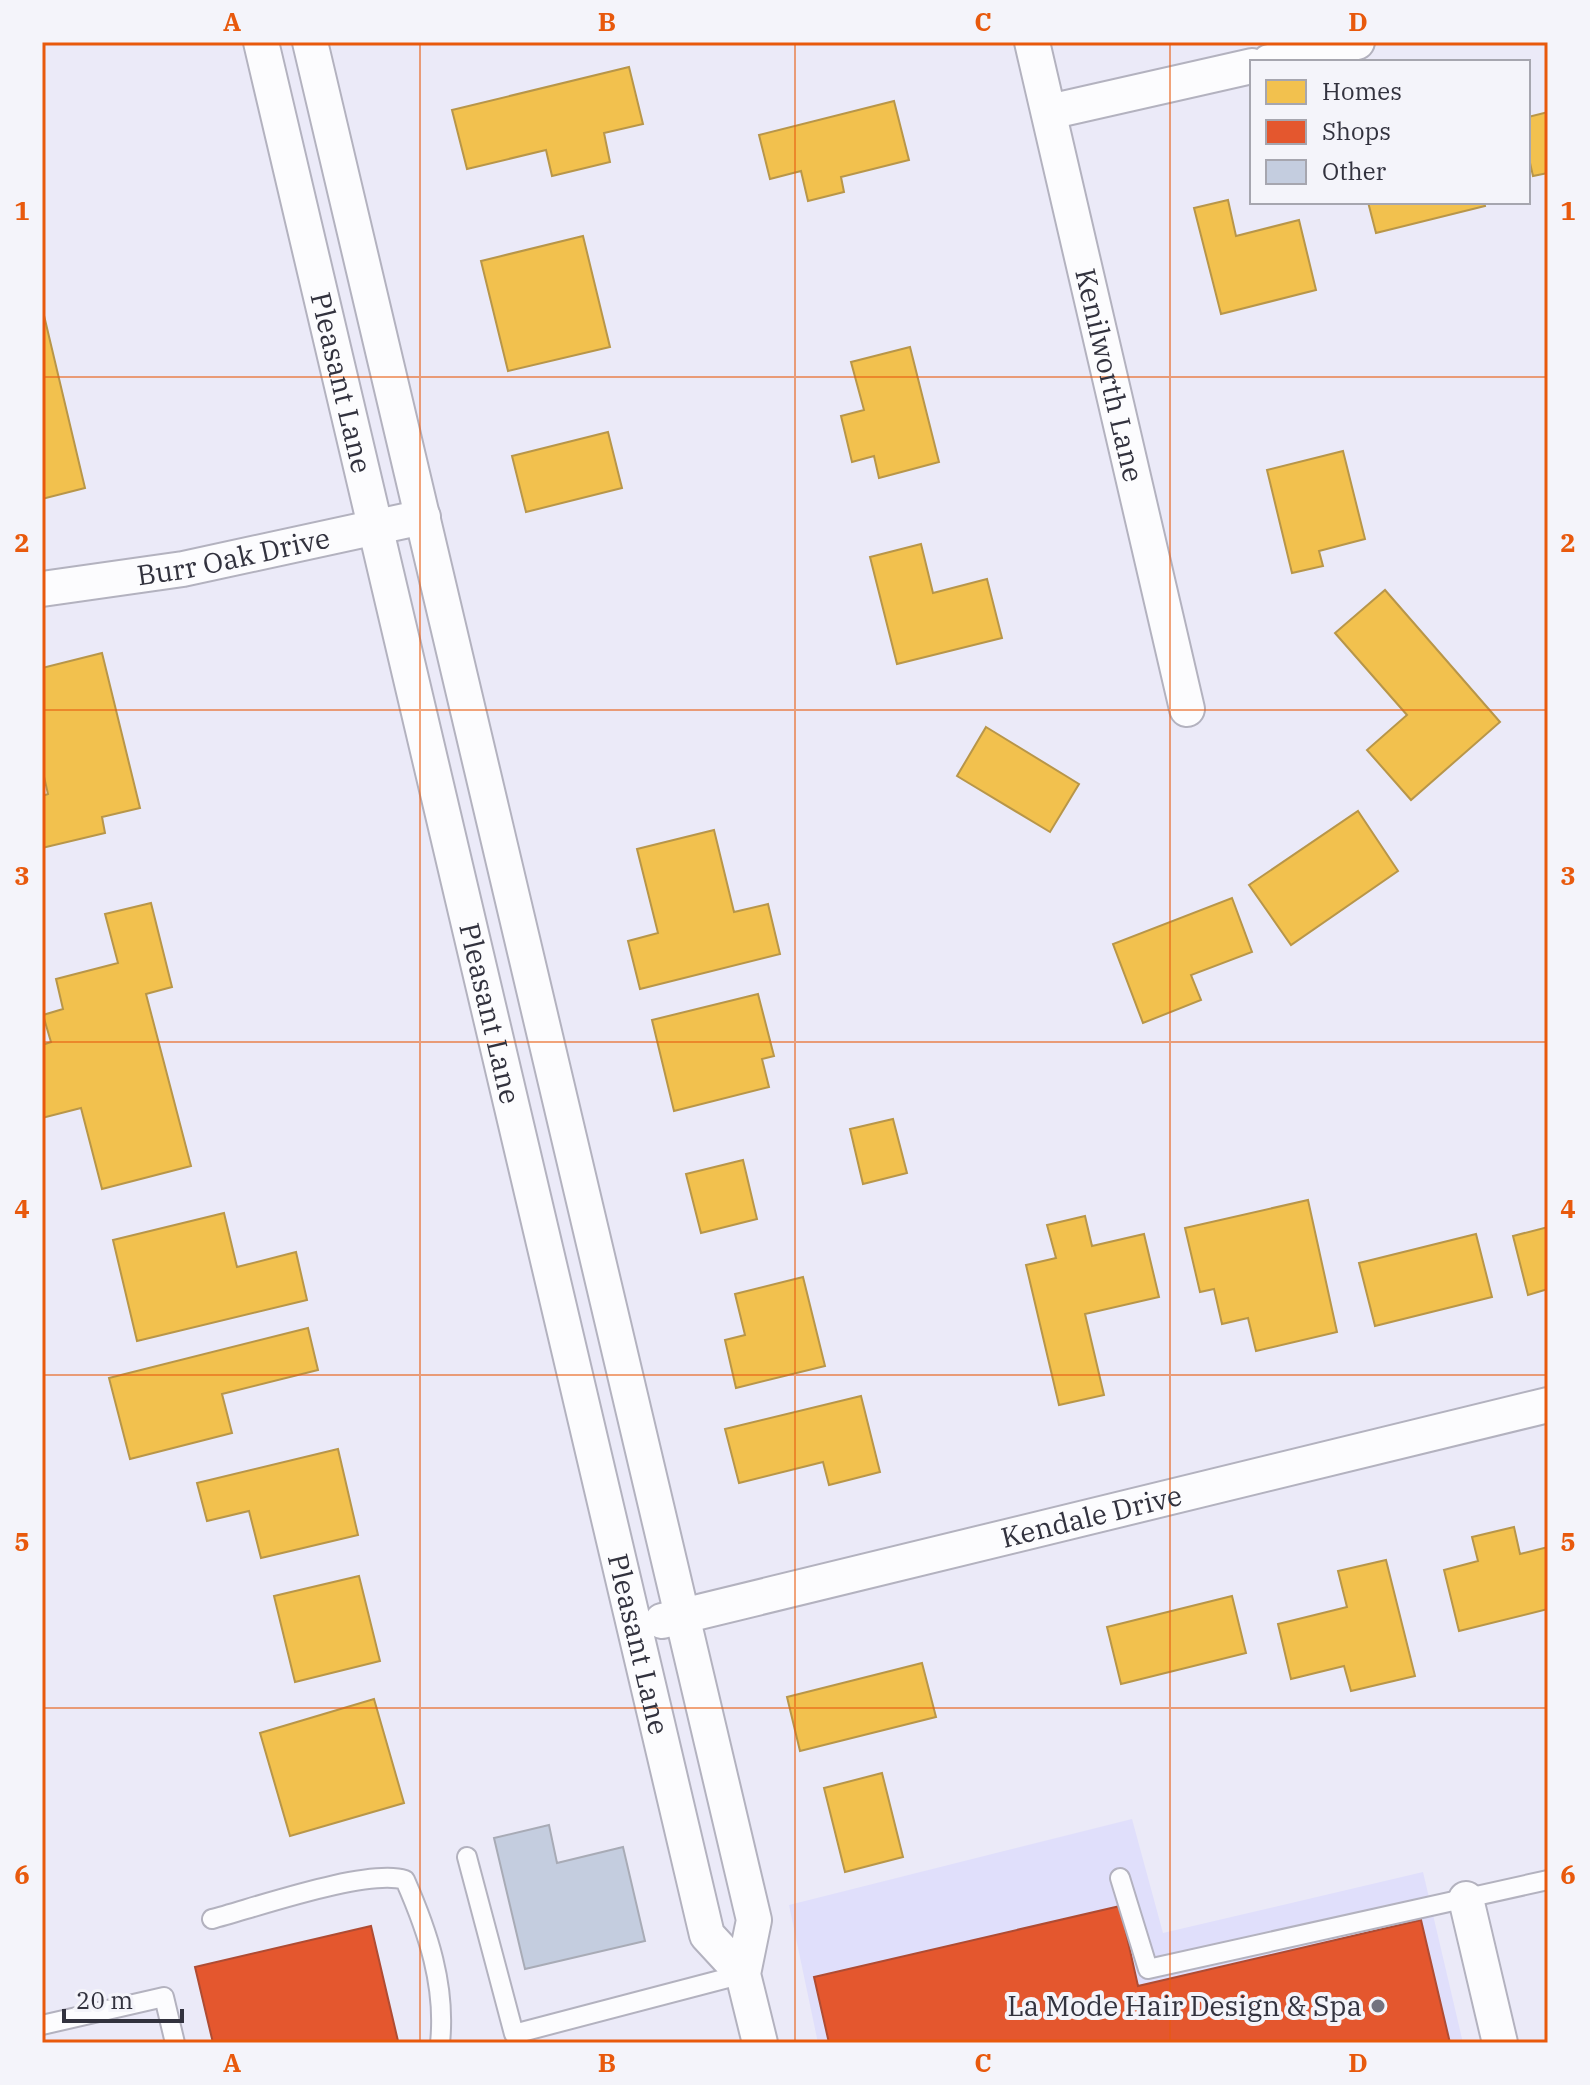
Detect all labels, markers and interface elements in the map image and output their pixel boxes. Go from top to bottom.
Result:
text: A [223,4,241,38]
text: B [598,4,616,38]
text: C [974,4,992,38]
text: D [1348,4,1368,38]
legend [1250,60,1530,204]
text: Homes [1322,75,1402,107]
text: Shops [1322,115,1391,147]
text: Other [1322,155,1386,187]
text: 1 [14,193,30,227]
text: 1 [1560,193,1576,227]
street label: Kenilworth Lane [1067,265,1153,485]
street label: Pleasant Lane [303,288,381,477]
street label: Burr Oak Drive [134,519,333,593]
text: 2 [14,525,30,559]
text: 2 [1560,525,1576,559]
text: 3 [14,858,30,892]
text: 3 [1560,858,1576,892]
street label: Pleasant Lane [451,919,530,1107]
text: 4 [14,1191,30,1225]
text: 4 [1560,1191,1576,1225]
street label: Kendale Drive [997,1476,1186,1556]
text: 5 [14,1524,30,1558]
text: 5 [1560,1524,1576,1558]
street label: Pleasant Lane [600,1550,678,1738]
text: 6 [14,1857,30,1891]
text: 6 [1560,1857,1576,1891]
scale bar [64,1973,182,2023]
text: 20 m [76,1984,133,2016]
place label: La Mode Hair Design & Spa [1007,1987,1362,2024]
marker: La Mode Hair Design & Spa [1369,1997,1387,2015]
text: A [223,2045,241,2079]
text: B [598,2045,616,2079]
text: C [974,2045,992,2079]
text: D [1348,2045,1368,2079]

